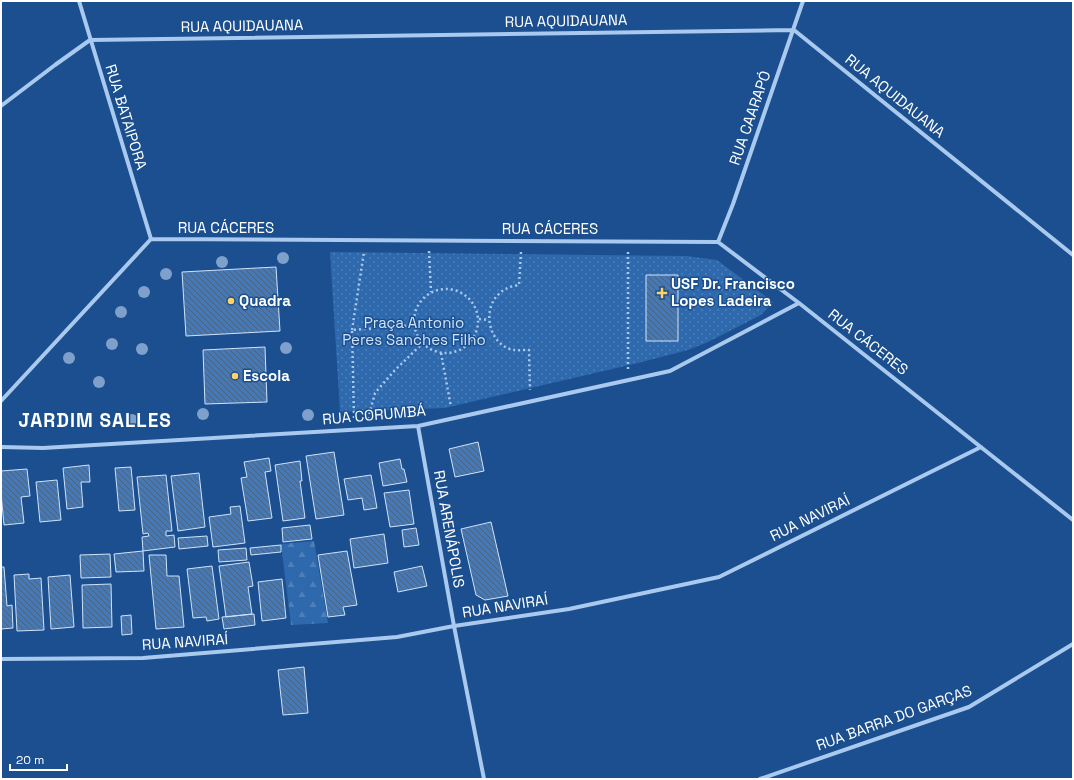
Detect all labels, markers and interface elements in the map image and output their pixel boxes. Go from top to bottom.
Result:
street label: RUA AQUIDAUANA [504,10,628,31]
street label: RUA AQUIDAUANA [180,15,304,36]
street label: RUA AQUIDAUANA [842,50,949,142]
street label: RUA BATAIPORA [101,62,152,172]
street label: RUA CAARAPÓ [724,68,775,168]
street label: RUA CÁCERES [178,218,274,237]
street label: RUA CÁCERES [502,219,598,238]
place label: USF Dr. Francisco Lopes Ladeira [671,274,795,310]
marker: USF Dr. Francisco Lopes Ladeira [656,287,668,299]
place label: Quadra [239,291,291,310]
marker: Quadra [226,296,236,306]
street label: RUA CÁCERES [824,304,912,379]
park label: Praça Antonio Peres Sanches Filho [342,313,486,349]
place label: Escola [243,366,290,385]
marker: Escola [230,371,240,381]
street label: RUA CORUMBÁ [321,400,427,428]
district label: JARDIM SALLES [18,408,172,433]
street label: RUA ARENÁPOLIS [430,469,469,589]
street label: RUA NAVIRAÍ [767,490,853,545]
street label: RUA NAVIRAÍ [461,589,549,622]
street label: RUA NAVIRAÍ [141,629,229,654]
street label: RUA BARRA DO GARÇAS [813,680,974,755]
scale bar [10,746,67,772]
text: 20 m [16,752,44,768]

